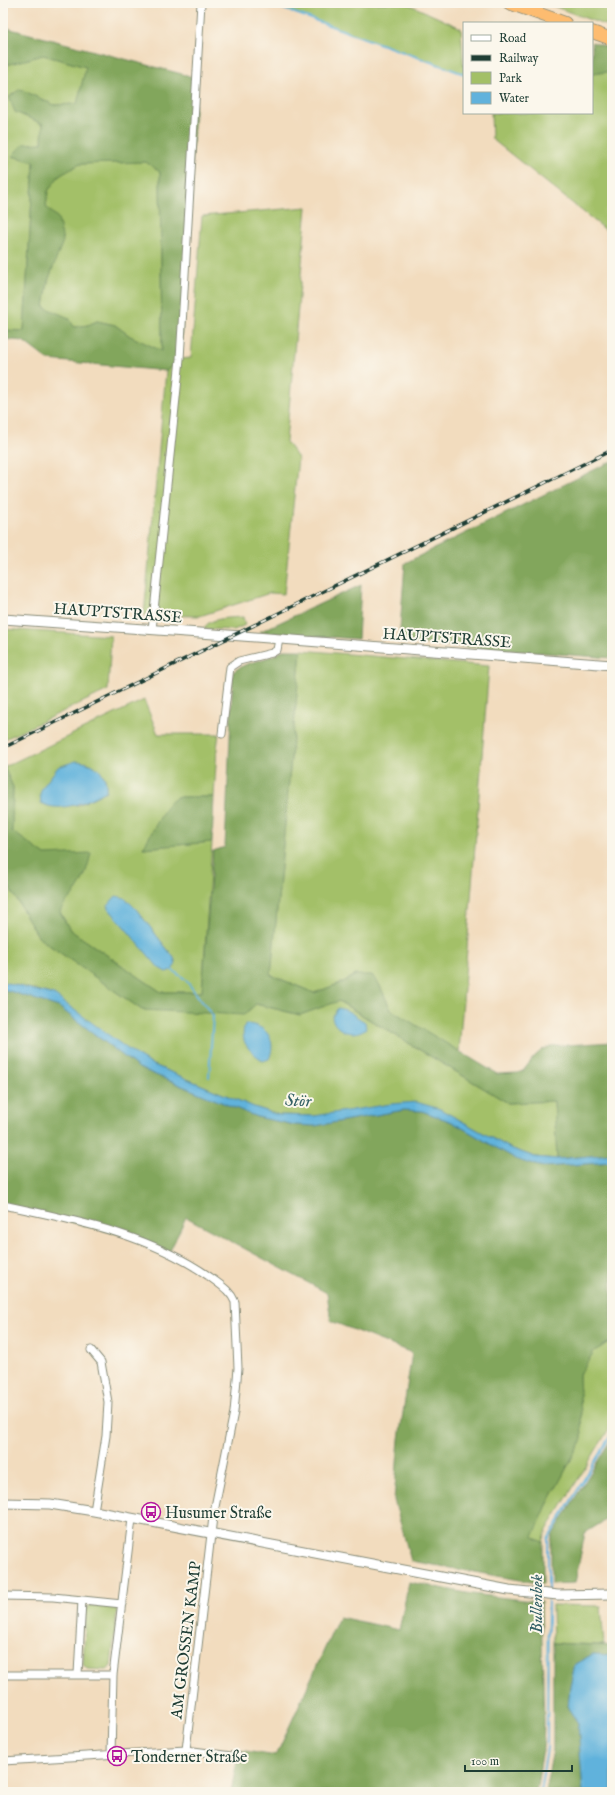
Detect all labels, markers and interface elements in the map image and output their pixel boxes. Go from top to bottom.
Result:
legend [463,22,593,114]
text: Road [499,31,527,46]
text: Railway [499,51,538,66]
text: Park [499,71,522,86]
text: Water [499,91,530,106]
street label: HAUPTSTRASSE [53,600,183,628]
street label: HAUPTSTRASSE [382,625,512,653]
water label: Stör [284,1091,313,1112]
bus stop icon: Husumer Straße [140,1501,162,1523]
place label: Husumer Straße [165,1504,272,1524]
street label: AM GROSSEN KAMP [167,1560,207,1721]
water label: Bullenbek [527,1574,548,1634]
bus stop icon: Tonderner Straße [106,1745,128,1767]
scale bar [465,1747,572,1773]
place label: Tonderner Straße [131,1748,247,1768]
text: 100 m [471,1754,499,1769]

